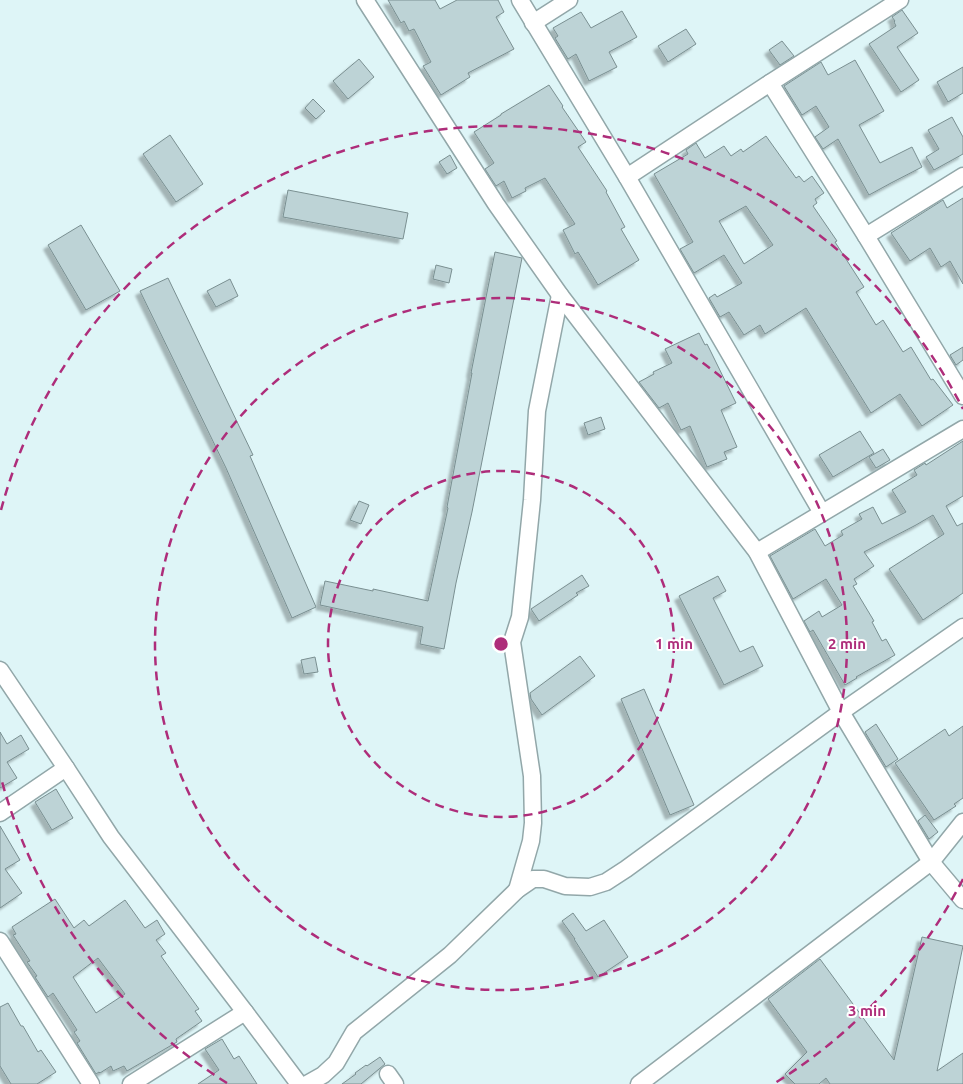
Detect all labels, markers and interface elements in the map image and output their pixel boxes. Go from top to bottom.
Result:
centre of rings [492,635,510,653]
text: 1 min [655,635,693,652]
text: 2 min [828,635,866,652]
text: 3 min [848,1002,886,1019]

